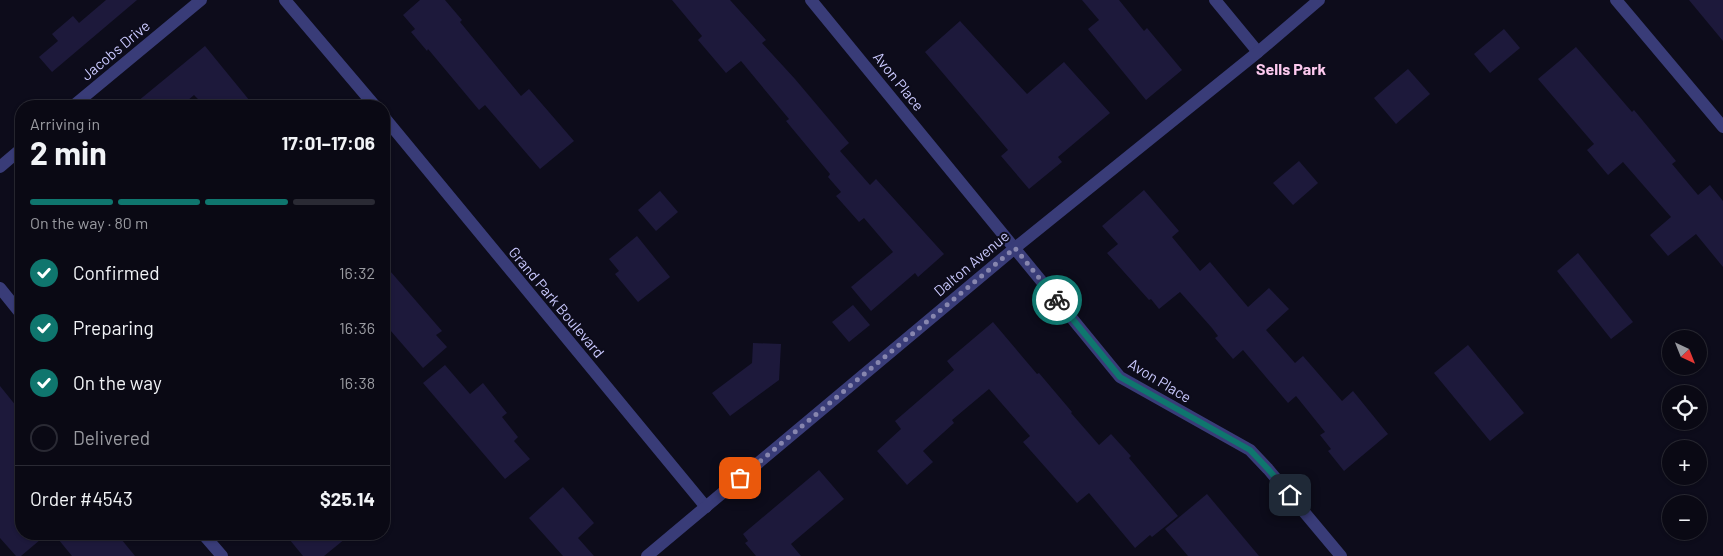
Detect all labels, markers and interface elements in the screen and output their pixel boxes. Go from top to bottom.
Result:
street label: Jacobs Drive [77,16,153,84]
street label: Avon Place [870,48,928,114]
district label: Sells Park [1256,59,1326,78]
text: Arriving in [30,114,100,133]
text: 17:01–17:06 [281,131,375,154]
text: 2 min [30,133,107,171]
text: On the way · 80 m [30,213,148,232]
street label: Dalton Avenue [930,226,1012,300]
street label: Grand Park Boulevard [505,243,609,361]
icon: check [30,259,58,287]
text: Confirmed [73,261,160,284]
text: 16:32 [339,263,375,282]
courier [1032,275,1082,325]
icon: bike [1043,286,1071,314]
icon: check [30,314,58,342]
text: Preparing [73,316,154,339]
text: 16:36 [339,318,375,337]
north arrow [1662,330,1708,375]
map controls [1662,330,1707,540]
street label: Avon Place [1125,354,1195,406]
icon: check [30,369,58,397]
text: On the way [73,371,162,394]
text: 16:38 [339,373,375,392]
button: locate [1662,385,1707,430]
text: Delivered [73,426,150,449]
button: + [1662,440,1707,485]
pin [719,457,761,499]
icon: bag [726,464,754,492]
pin [1269,474,1311,516]
icon: home [1276,481,1304,509]
text: Order #4543 [30,487,133,510]
text: $25.14 [320,487,375,510]
button: − [1662,495,1707,540]

